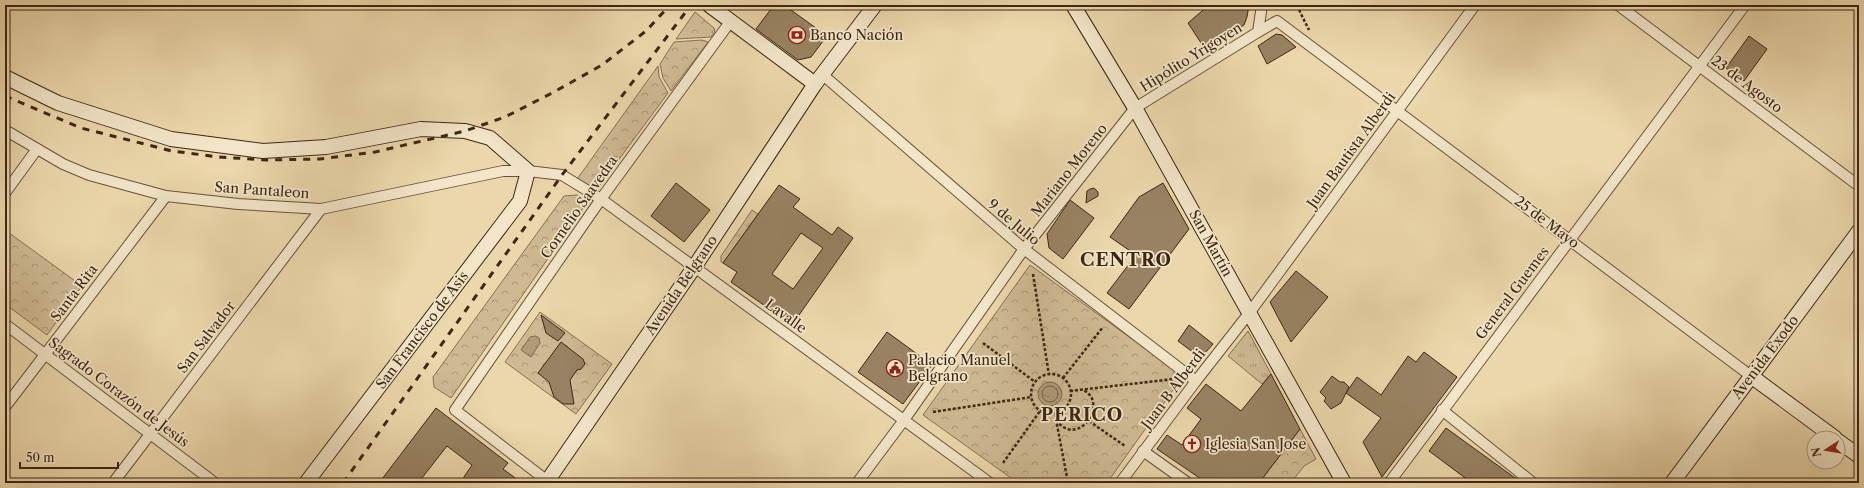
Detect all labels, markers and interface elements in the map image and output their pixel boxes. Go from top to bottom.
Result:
street label: Hipólito Yrigoyen [1137,18,1246,96]
bank icon: Banco Nación [787,25,807,45]
place label: Banco Nación [810,26,903,44]
street label: 23 de Agosto [1708,51,1786,117]
street label: Juan Bautista Alberdi [1302,88,1399,213]
street label: Mariano Moreno [1027,120,1111,220]
street label: Cornelio Saavedra [537,151,622,262]
street label: San Pantaleon [214,178,310,202]
street label: 25 de Mayo [1511,192,1583,252]
street label: 9 de Julio [984,195,1044,249]
street label: San Martín [1185,207,1237,280]
street label: Avenida Belgrano [640,232,721,339]
street label: General Guemes [1471,243,1553,343]
district label: CENTRO [1080,249,1172,271]
street label: Santa Rita [47,260,102,325]
street label: San Francisco de Asis [372,267,472,393]
street label: Lavalle [762,295,810,337]
street label: San Salvador [173,297,239,377]
street label: Avenida Exodo [1727,312,1802,403]
street label: Sagrado Corazón de Jesús [45,333,193,451]
street label: Juan B Alberdi [1136,345,1209,434]
place label: Palacio Manuel Belgrano [908,351,1011,385]
public building icon: Palacio Manuel Belgrano [885,358,905,378]
district label: PERICO [1041,404,1123,426]
north arrow [1806,430,1846,470]
church icon: Iglesia San Jose [1182,434,1202,454]
place label: Iglesia San Jose [1205,435,1306,453]
scale bar [20,444,118,470]
text: N [1808,446,1824,458]
text: 50 m [26,450,55,465]

